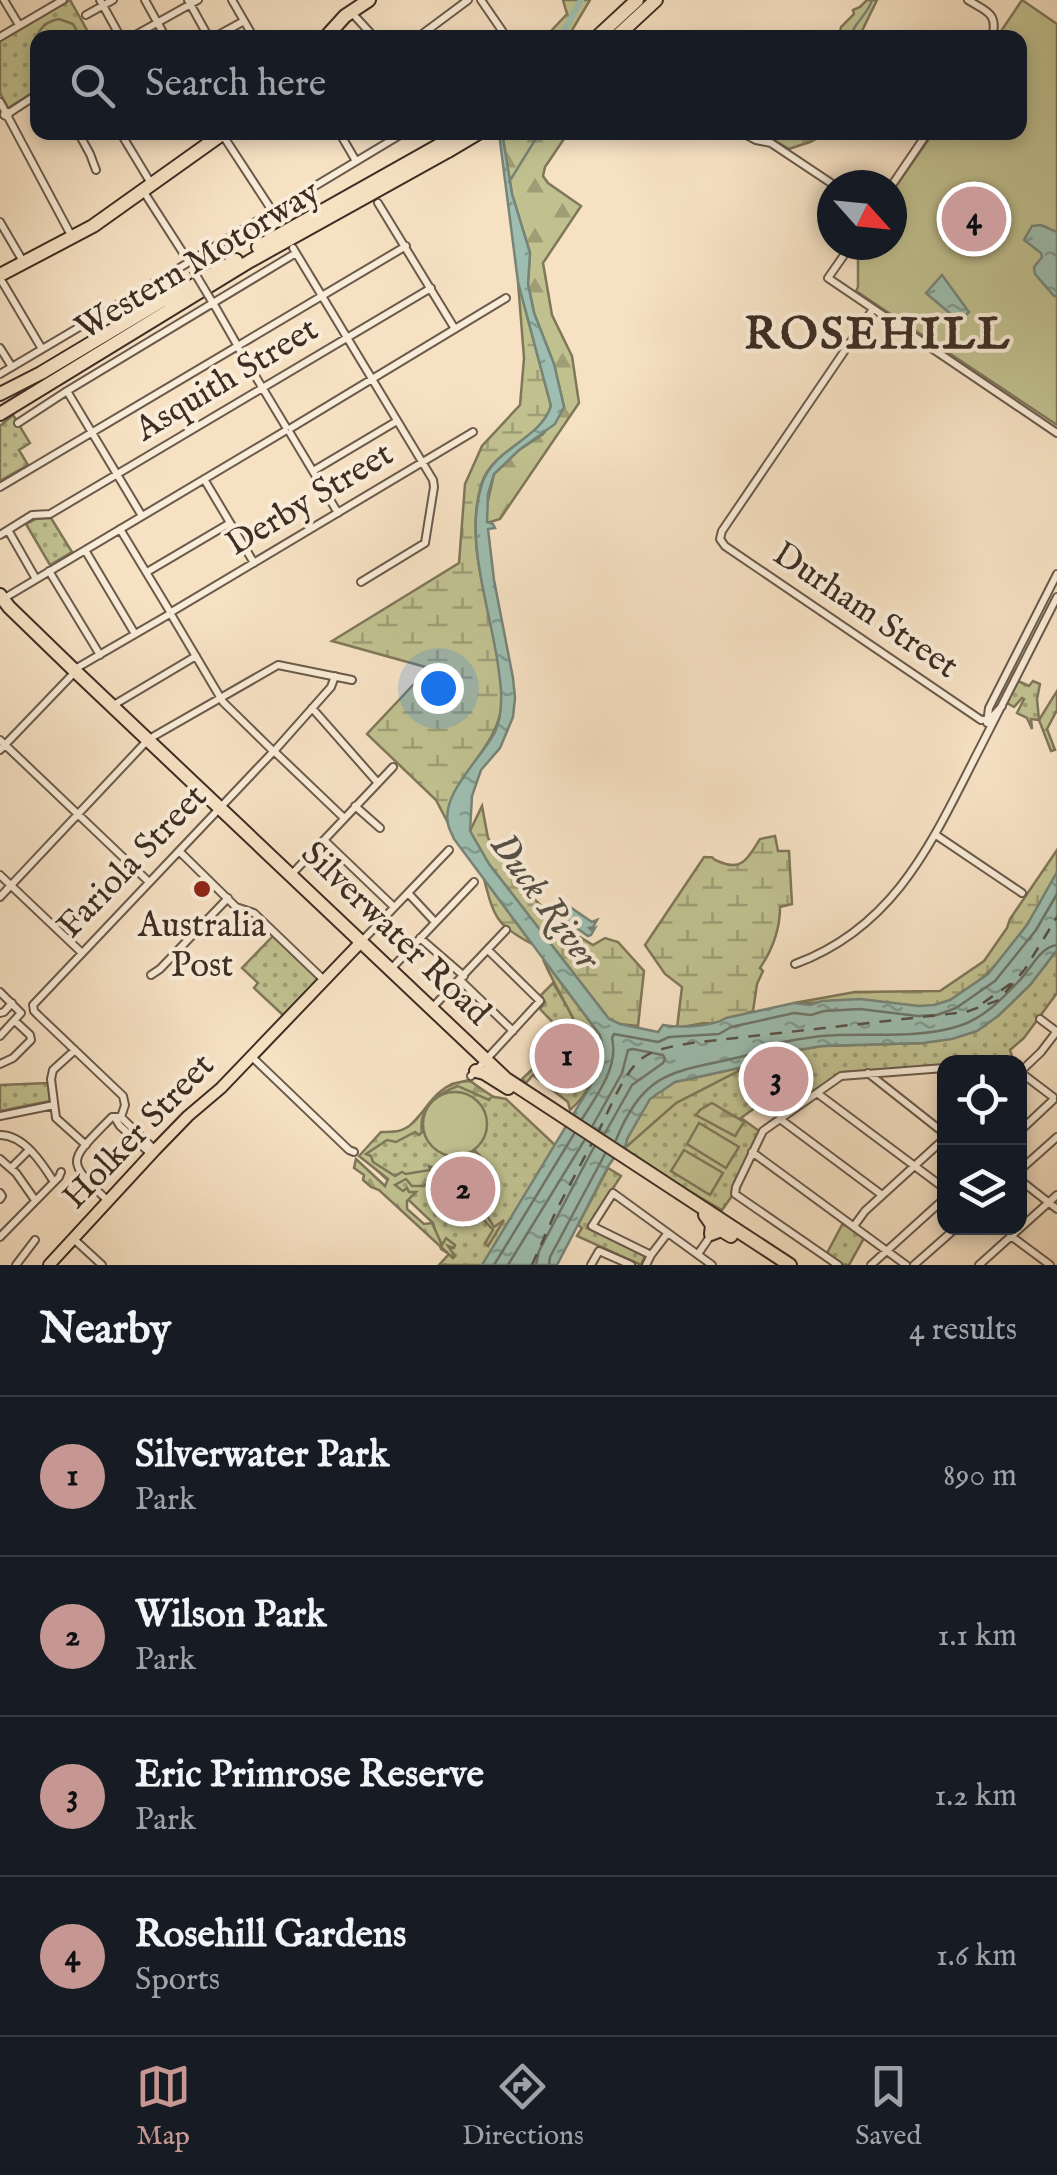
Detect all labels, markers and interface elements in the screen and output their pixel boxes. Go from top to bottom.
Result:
search box [30,30,1027,140]
icon: search [65,58,120,113]
text: Search here [145,61,326,109]
street label: Western Motorway [68,170,329,352]
north arrow [817,170,907,260]
pin: 4 [942,182,1006,256]
district label: ROSEHILL [745,307,1011,364]
street label: Asquith Street [126,308,327,453]
street label: Derby Street [218,433,402,567]
street label: Durham Street [764,532,966,690]
your location [413,663,464,714]
street label: Fariola Street [48,776,218,948]
water label: Duck River [478,824,611,982]
street label: Silverwater Road [291,832,500,1036]
marker: Australia Post [191,878,213,900]
place label: Australia Post [137,904,267,989]
pin: 1 [534,1018,600,1094]
pin: 3 [744,1042,808,1116]
street label: Holker Street [53,1044,225,1220]
map controls [937,1055,1027,1235]
button: locate [937,1055,1027,1145]
button: layers [937,1145,1027,1235]
pin: 2 [430,1152,496,1226]
text: Nearby [40,1304,171,1357]
text: 4 results [909,1310,1017,1351]
text: Silverwater Park [135,1432,389,1480]
text: 1 [67,1456,78,1497]
text: 890 m [943,1456,1017,1497]
text: Park [135,1480,196,1521]
text: Wilson Park [135,1592,326,1640]
text: 2 [65,1616,80,1657]
text: 1.1 km [937,1616,1017,1657]
text: Park [135,1640,196,1681]
text: Eric Primrose Reserve [135,1752,484,1800]
text: 3 [67,1776,78,1817]
text: 1.2 km [934,1776,1017,1817]
text: Park [135,1800,196,1841]
text: Rosehill Gardens [135,1912,406,1960]
text: 4 [65,1936,80,1977]
text: 1.6 km [936,1936,1017,1977]
text: Sports [135,1960,220,2001]
tab: Map [136,2059,191,2154]
tab: Directions [462,2059,584,2154]
tab: Saved [855,2059,921,2154]

